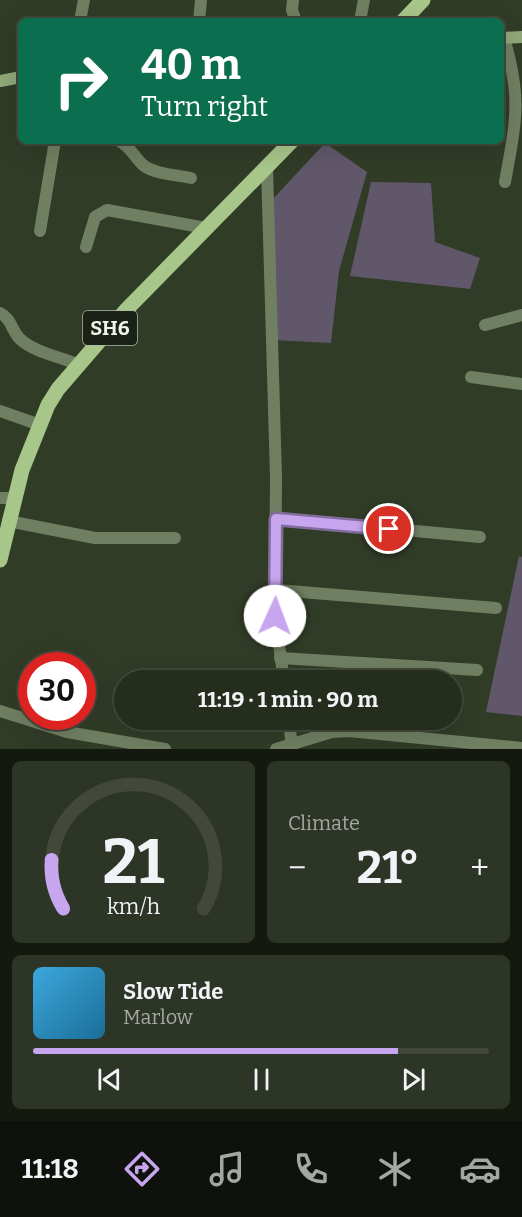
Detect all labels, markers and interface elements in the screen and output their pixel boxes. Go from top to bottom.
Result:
text: 40 m [141,40,241,90]
icon: right [42,42,120,120]
text: Turn right [141,91,268,123]
road number: SH6 [83,311,137,345]
pin [363,503,414,554]
icon: arrive [372,512,405,545]
position arrow [243,584,307,648]
speed limit sign: 30 [18,652,96,730]
text: 11:19 · 1 min · 90 m [198,686,378,713]
text: Climate [288,811,360,835]
text: 21 [102,825,165,900]
text: 21° [357,841,420,895]
text: − [288,848,306,888]
text: + [470,848,489,888]
text: km/h [107,894,160,920]
text: Slow Tide [123,978,223,1005]
text: Marlow [123,1005,193,1029]
icon: previous [93,1063,126,1096]
icon: pause [245,1063,278,1096]
icon: next [397,1063,430,1096]
icon: directions [121,1148,163,1190]
icon: music [206,1148,248,1190]
icon: phone [290,1148,332,1190]
icon: climate [374,1148,416,1190]
icon: car [459,1148,501,1190]
text: 11:18 [21,1153,79,1185]

